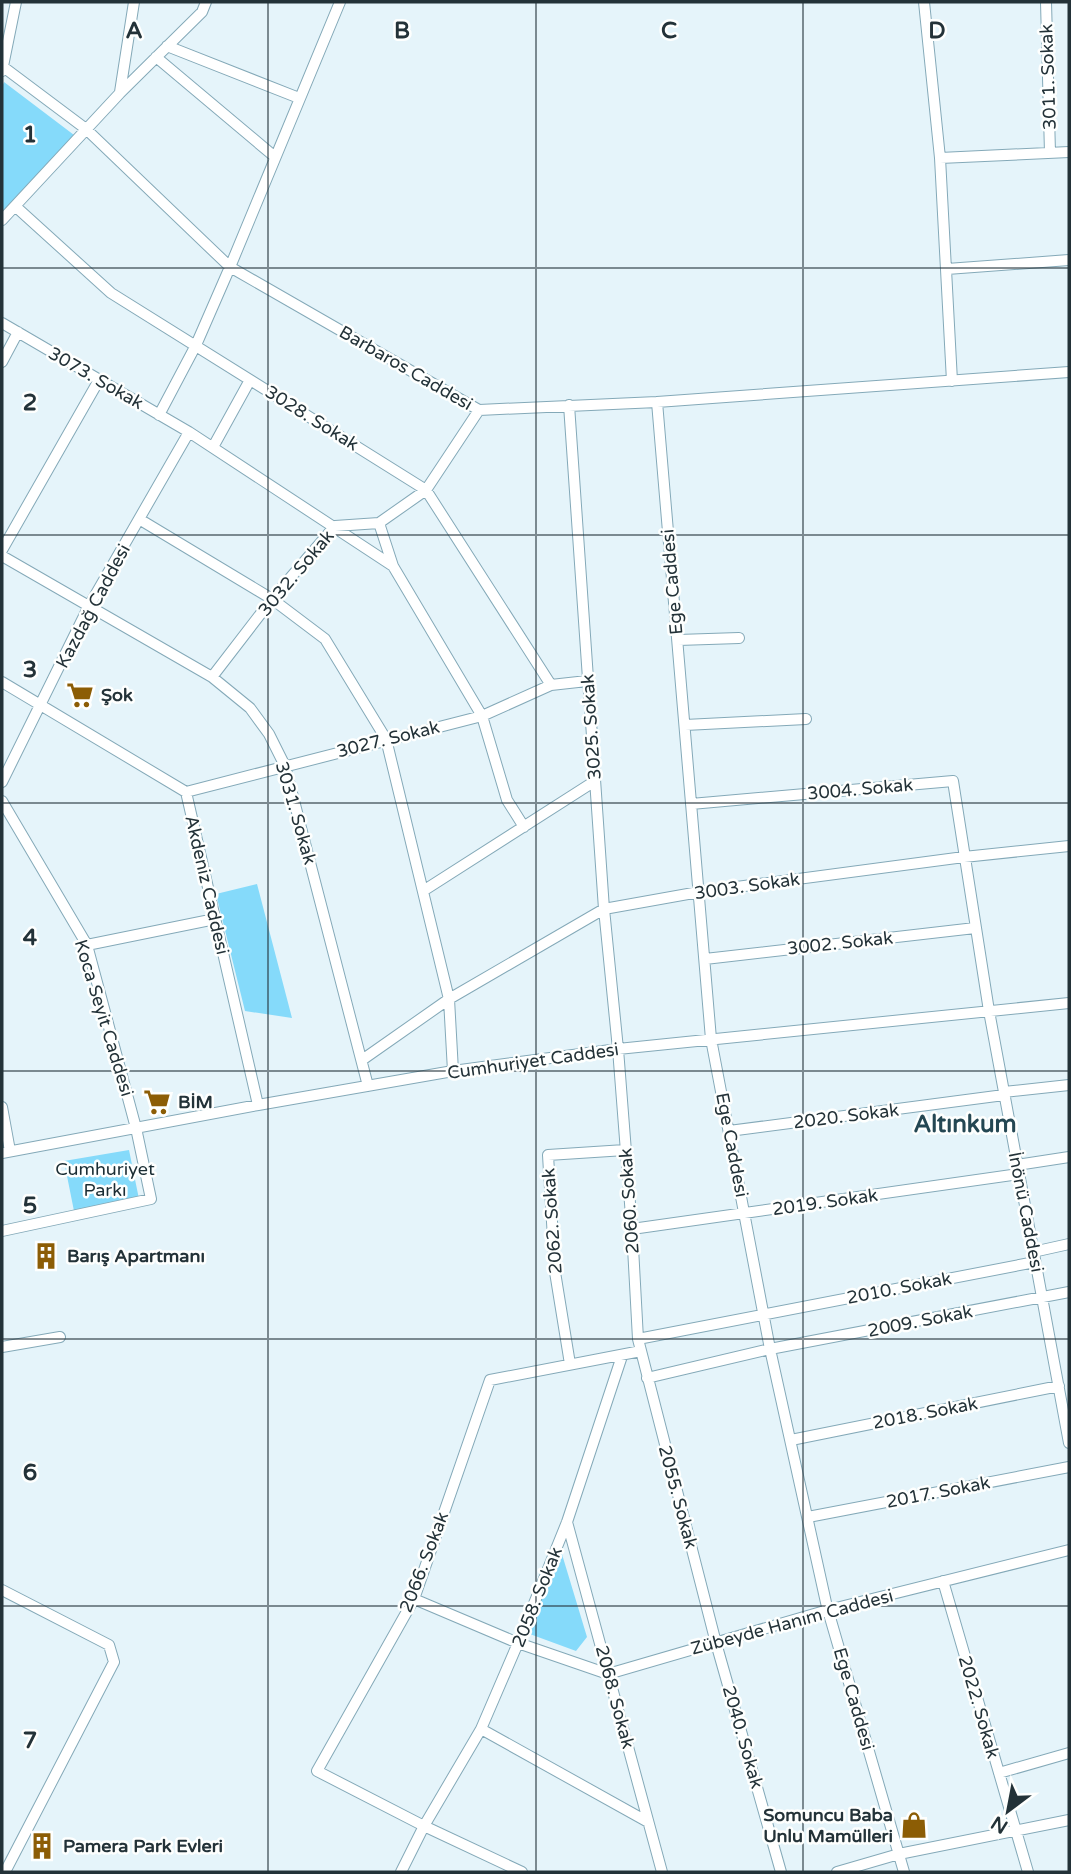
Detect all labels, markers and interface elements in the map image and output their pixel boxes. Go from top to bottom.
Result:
text: A [125,17,143,45]
text: B [394,17,410,45]
text: C [661,17,677,45]
text: D [928,17,946,45]
street label: 3011. Sokak [1035,23,1061,130]
text: 1 [23,121,37,149]
street label: Barbaros Caddesi [335,321,477,415]
street label: 3073. Sokak [45,342,148,414]
street label: 3028. Sokak [261,381,363,456]
text: 2 [23,389,37,417]
street label: 3032. Sokak [253,525,339,621]
street label: Ege Caddesi [656,528,688,636]
street label: Kazdağ Caddesi [51,540,135,672]
text: 3 [23,656,37,684]
street label: 3025. Sokak [576,673,606,781]
supermarket icon: Şok [65,680,95,710]
place label: Şok [101,684,133,706]
street label: 3027. Sokak [334,716,442,762]
street label: 3031. Sokak [271,759,321,867]
street label: 3004. Sokak [806,773,914,805]
street label: Akdeniz Caddesi [180,813,234,957]
street label: 3003. Sokak [693,868,801,904]
text: 4 [23,924,38,952]
street label: 3002. Sokak [786,926,894,959]
street label: Koca Seyit Caddesi [70,937,138,1099]
street label: Cumhuriyet Caddesi [446,1038,620,1084]
supermarket icon: BİM [142,1087,172,1117]
place label: BİM [178,1091,213,1113]
street label: Ege Caddesi [711,1091,753,1199]
street label: 2020. Sokak [792,1099,900,1133]
district label: Altınkum [913,1110,1017,1139]
street label: 2060. Sokak [614,1147,644,1255]
street label: İnönü Caddesi [1004,1150,1048,1274]
park label: Cumhuriyet Parkı [55,1158,155,1201]
street label: 2062. Sokak [537,1167,567,1275]
street label: 2019. Sokak [771,1184,879,1220]
text: 5 [23,1192,37,1220]
building icon: Barış Apartmanı [31,1241,61,1271]
place label: Barış Apartmanı [67,1245,205,1267]
street label: 2010. Sokak [845,1267,953,1309]
street label: 2009. Sokak [866,1300,974,1342]
street label: 2018. Sokak [871,1392,979,1434]
street label: 2055. Sokak [654,1443,702,1551]
text: 6 [23,1459,37,1487]
street label: 2017. Sokak [884,1471,992,1513]
street label: 2066. Sokak [395,1508,453,1616]
street label: 2058. Sokak [507,1543,567,1650]
street label: Zübeyde Hanım Caddesi [688,1584,896,1660]
street label: 2068. Sokak [591,1643,639,1751]
street label: Ege Caddesi [829,1645,879,1753]
street label: 2022. Sokak [954,1653,1004,1761]
street label: 2040. Sokak [718,1683,768,1791]
text: 7 [23,1727,37,1755]
north arrow [973,1776,1043,1846]
place label: Somuncu Baba Unlu Mamülleri [763,1804,893,1847]
shop icon: Somuncu Baba Unlu Mamülleri [899,1810,929,1840]
text: N [987,1811,1012,1838]
building icon: Pamera Park Evleri [27,1831,57,1861]
place label: Pamera Park Evleri [63,1835,223,1857]

